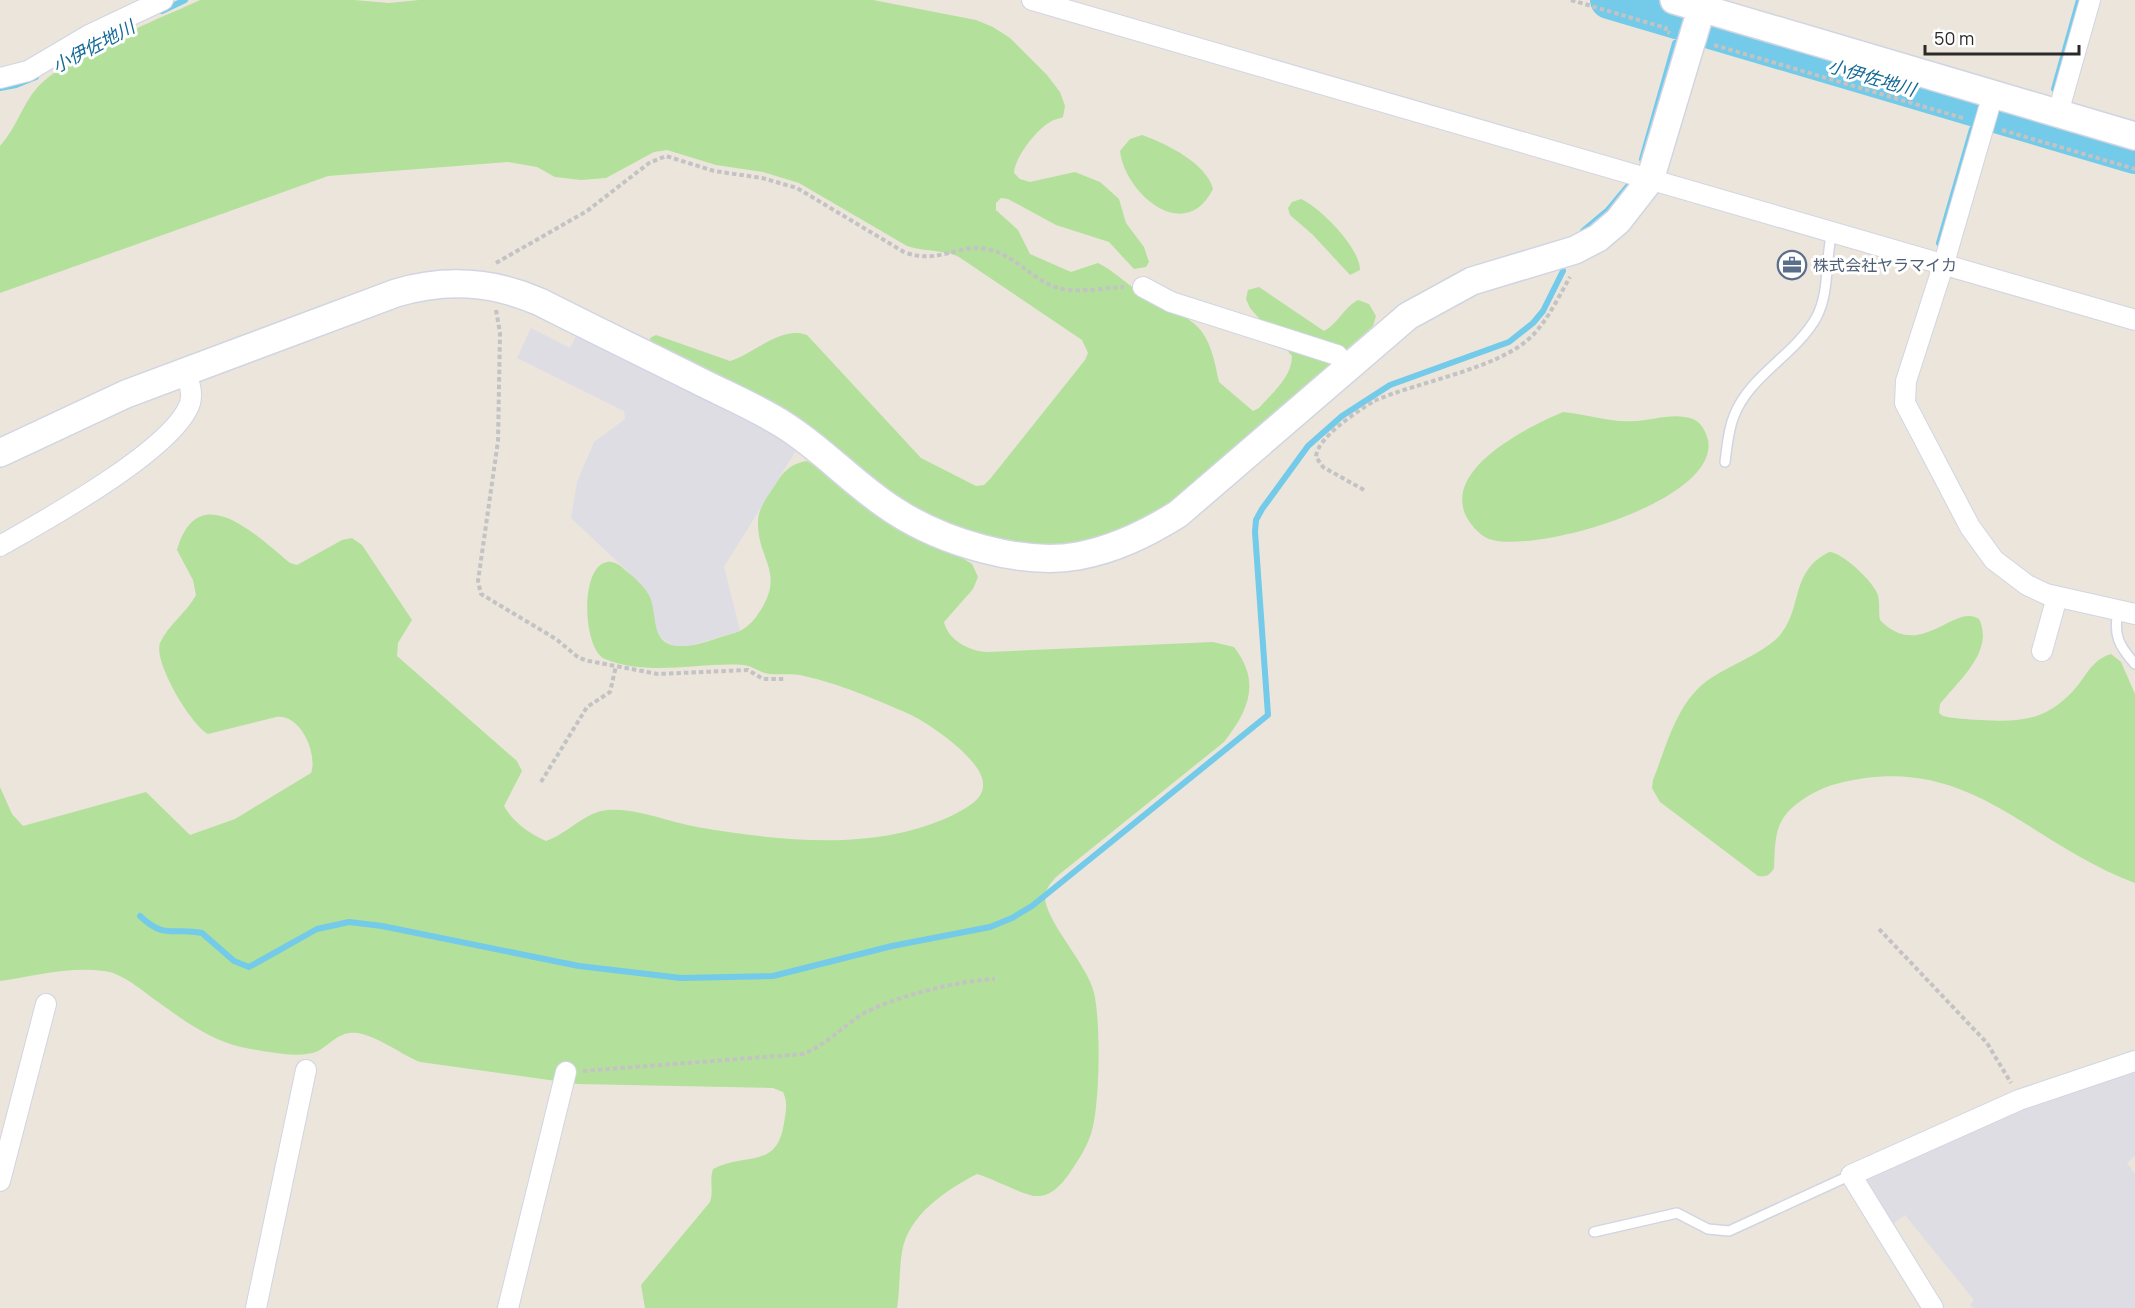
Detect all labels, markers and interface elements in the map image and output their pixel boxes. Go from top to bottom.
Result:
water label: 小伊佐地川 [48,13,140,78]
scale bar [1925,18,2080,56]
text: 50 m [1934,26,1974,50]
water label: 小伊佐地川 [1825,53,1920,101]
office icon: 株式会社ヤラマイカ [1776,249,1808,281]
place label: 株式会社ヤラマイカ [1813,254,1957,276]

